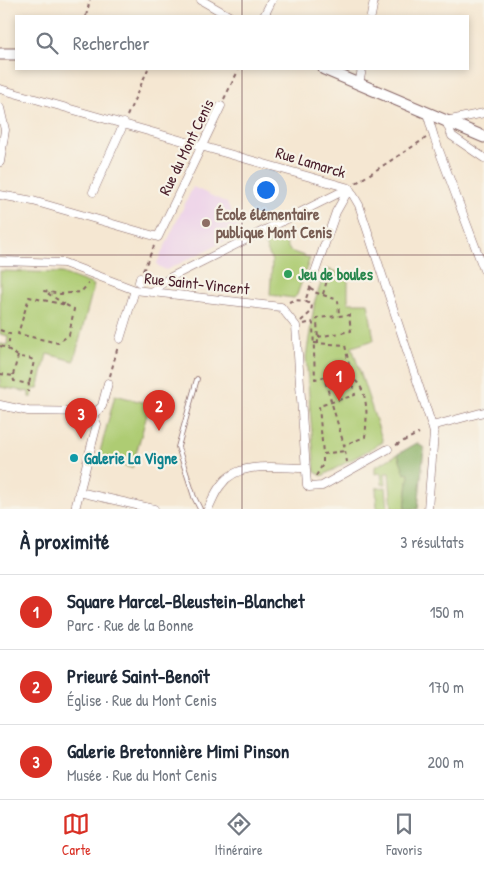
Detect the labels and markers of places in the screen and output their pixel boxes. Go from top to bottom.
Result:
place label: École élémentaire publique Mont Cenis [216,203,333,244]
marker: École élémentaire publique Mont Cenis [200,217,212,229]
place label: Jeu de boules [298,263,374,285]
marker: Jeu de boules [282,268,294,280]
pin: 1 [323,360,355,401]
pin: 2 [143,390,175,431]
pin: 3 [65,398,97,439]
place label: Galerie La Vigne [84,447,178,470]
marker: Galerie La Vigne [68,452,80,464]

